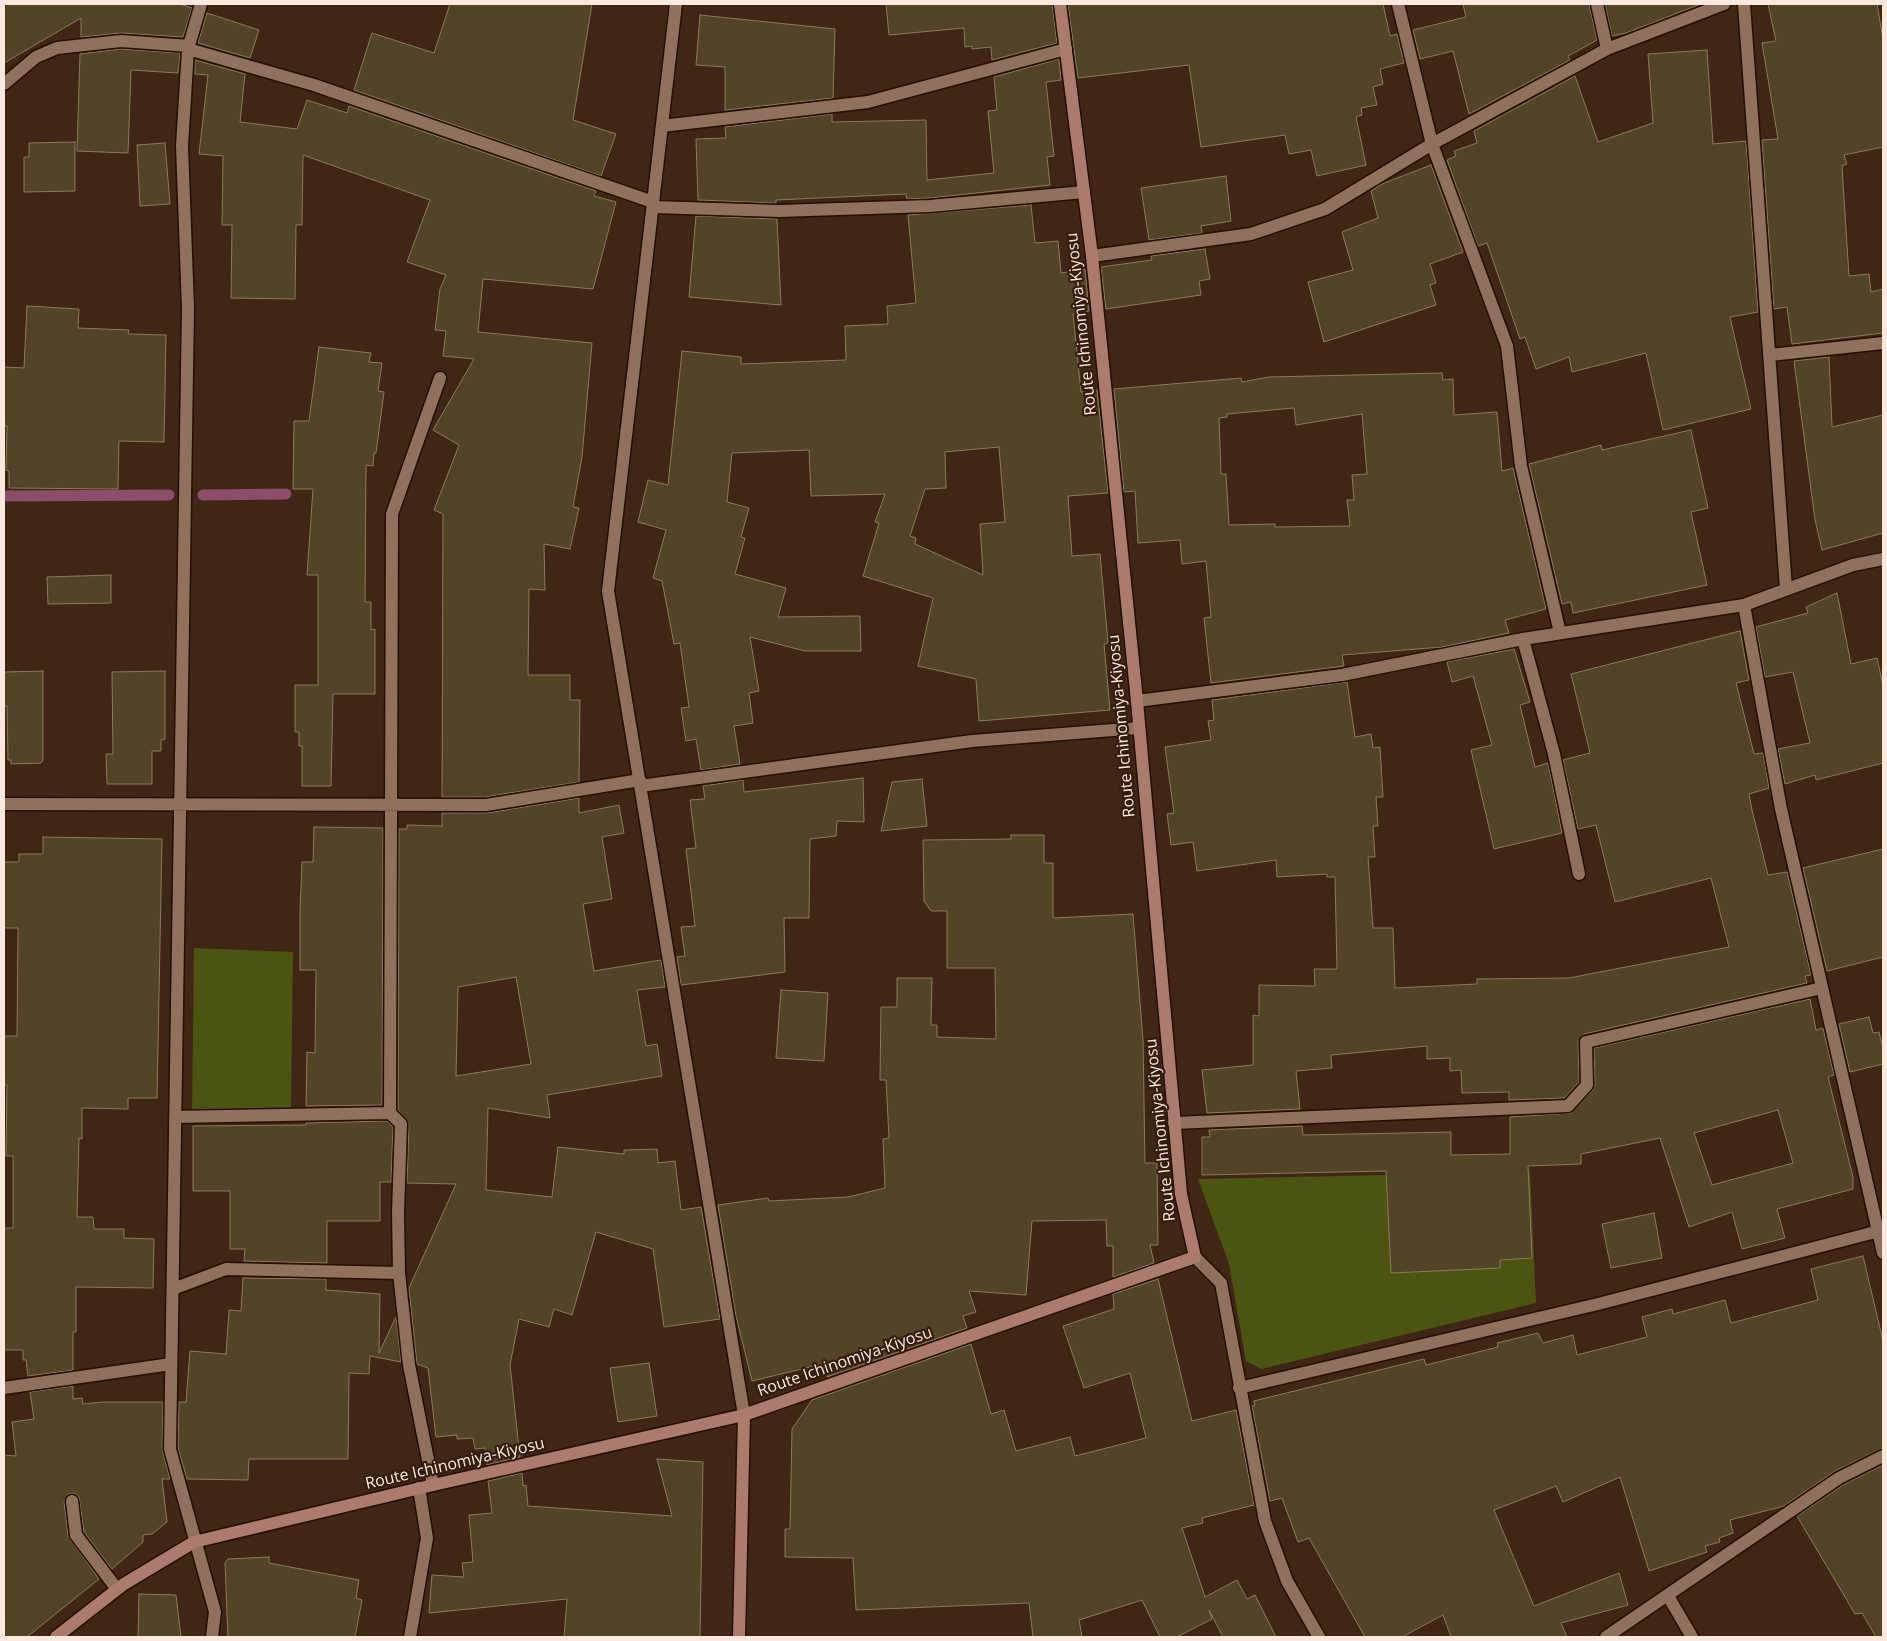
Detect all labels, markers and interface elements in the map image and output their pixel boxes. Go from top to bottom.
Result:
street label: Route Ichinomiya-Kiyosu [1063,232,1101,416]
street label: Route Ichinomiya-Kiyosu [1104,634,1140,818]
street label: Route Ichinomiya-Kiyosu [1142,1038,1180,1222]
street label: Route Ichinomiya-Kiyosu [755,1323,935,1401]
street label: Route Ichinomiya-Kiyosu [363,1434,547,1494]

